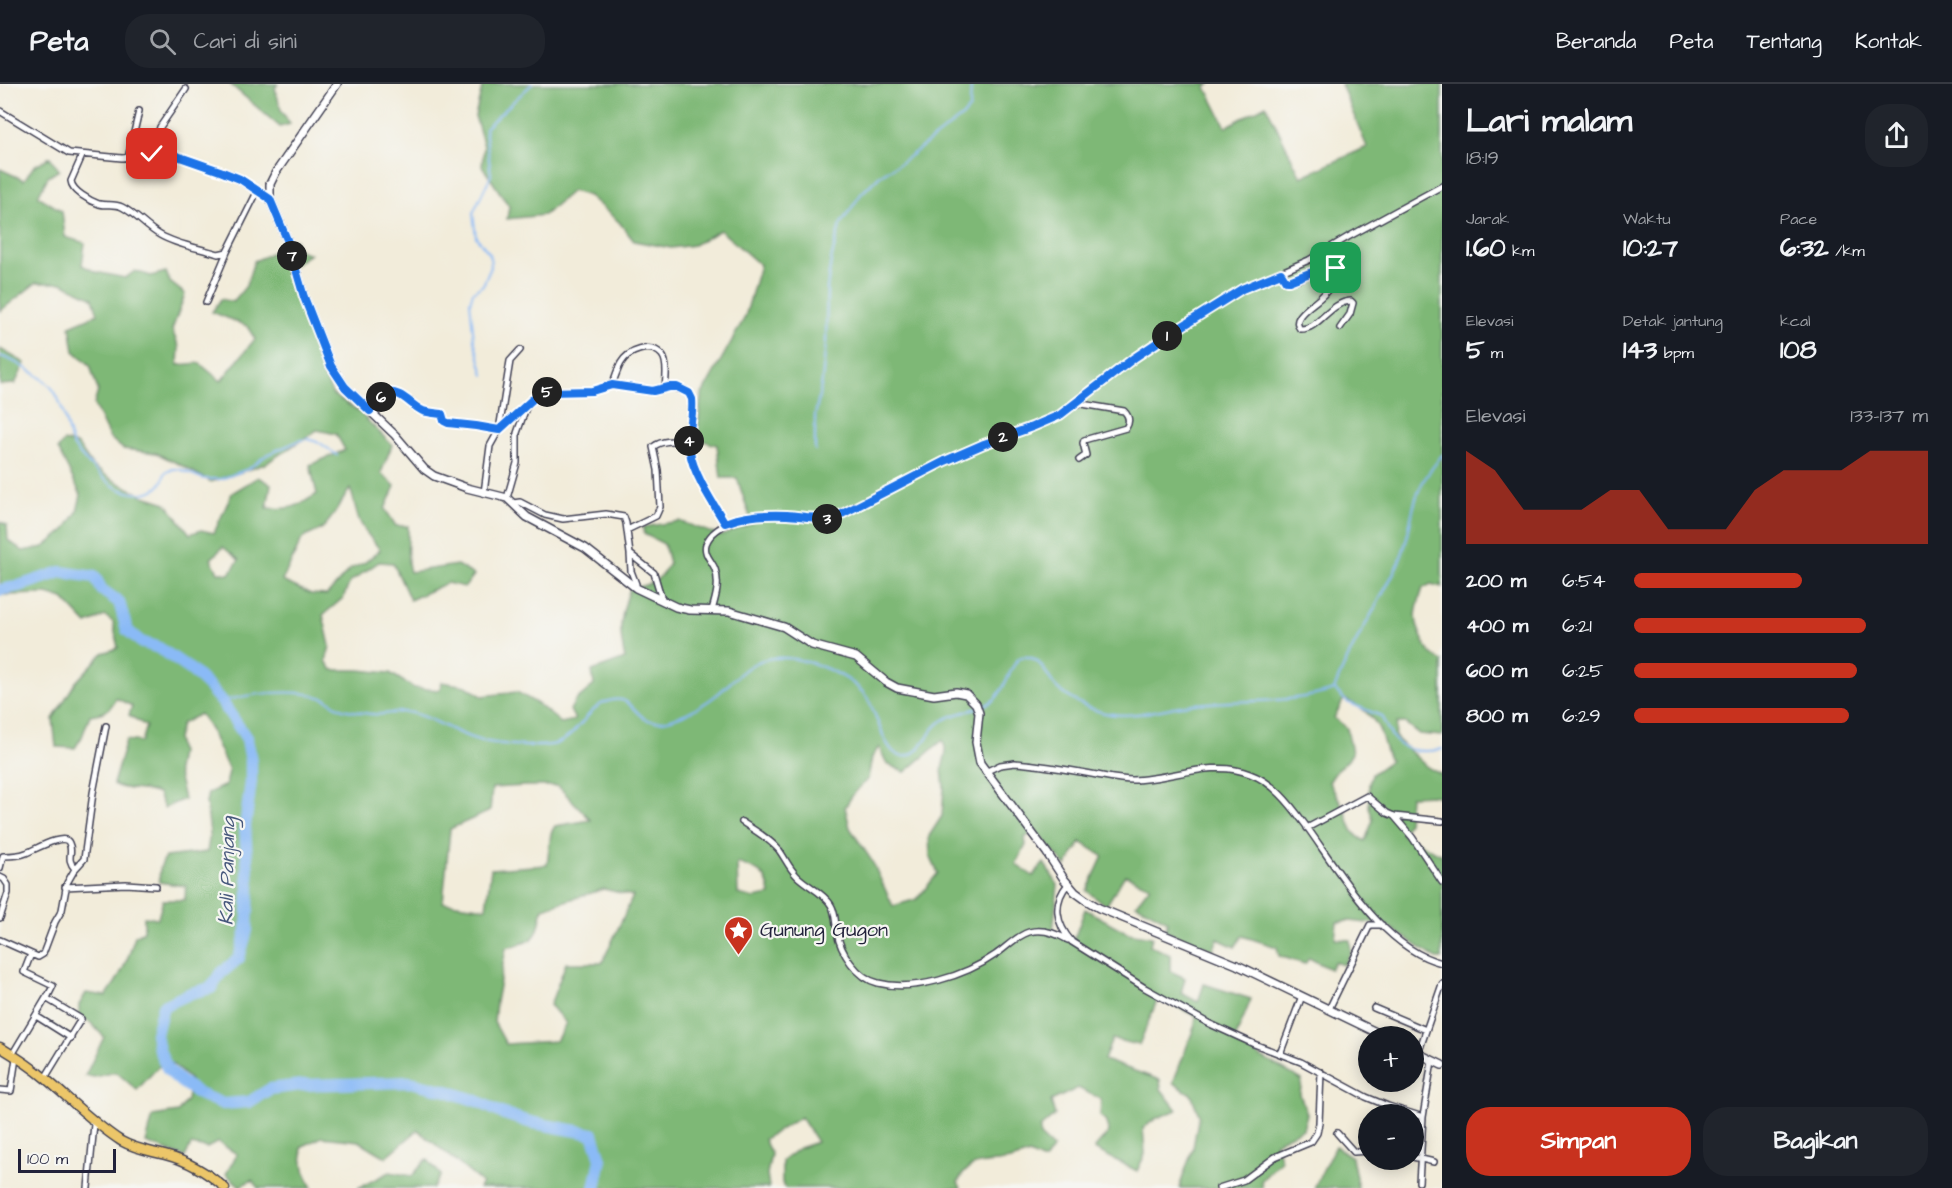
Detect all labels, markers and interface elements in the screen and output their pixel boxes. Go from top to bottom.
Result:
search box [125,14,545,68]
text: Peta [30,22,89,61]
icon: search [146,25,179,58]
text: Cari di sini [194,26,297,57]
text: Beranda [1556,27,1637,56]
text: Peta [1670,27,1713,56]
text: Tentang [1746,27,1822,56]
text: Kontak [1855,27,1922,56]
text: Lari malam [1466,98,1632,144]
button: share [1865,104,1928,167]
pin [126,128,177,179]
icon: check [135,137,168,170]
text: 18:19 [1466,144,1499,172]
text: Jarak [1466,208,1509,230]
text: Waktu [1623,208,1671,230]
text: Pace [1780,208,1817,230]
text: 1.60 [1466,230,1506,266]
text: 10:27 [1623,230,1678,266]
text: 6:32 [1780,230,1829,266]
text: km [1506,240,1534,262]
text: /km [1829,240,1865,262]
pin: 7 [277,241,307,271]
pin [1310,242,1361,293]
text: 7 [287,245,297,267]
icon: arrive [1319,251,1352,284]
text: Elevasi [1466,310,1514,332]
text: Detak jantung [1623,310,1723,332]
text: kcal [1780,310,1811,332]
pin: 1 [1152,321,1182,351]
text: 1 [1166,325,1168,347]
text: 5 [1466,332,1484,368]
text: 143 [1623,332,1657,368]
text: 108 [1780,332,1817,368]
text: m [1484,342,1503,364]
text: bpm [1657,342,1694,364]
pin: 5 [532,377,562,407]
text: 5 [541,381,553,403]
pin: 6 [366,382,396,412]
text: 6 [376,386,386,408]
text: Elevasi [1466,402,1525,430]
text: 133–137 m [1850,402,1928,430]
pin: 2 [988,422,1018,452]
pin: 4 [674,426,704,456]
text: 2 [998,426,1008,448]
text: 4 [684,430,694,452]
pin: 3 [812,504,842,534]
text: 3 [823,508,831,530]
text: 200 m [1466,567,1526,595]
text: 6:54 [1562,567,1606,595]
text: 400 m [1466,612,1528,640]
text: 6:21 [1562,612,1592,640]
text: 600 m [1466,657,1527,685]
text: 6:25 [1562,657,1603,685]
text: 800 m [1466,702,1528,730]
text: 6:29 [1562,702,1601,730]
water label: Kali Panjang [212,815,243,926]
place icon: Gunung Gugon [723,914,755,956]
place label: Gunung Gugon [760,916,888,945]
map controls [1358,1026,1424,1170]
button: + [1358,1026,1424,1092]
button: − [1358,1104,1424,1170]
button: Simpan [1466,1107,1691,1176]
button: Bagikan [1703,1107,1928,1176]
scale bar [18,1146,116,1174]
text: 100 m [27,1148,68,1170]

